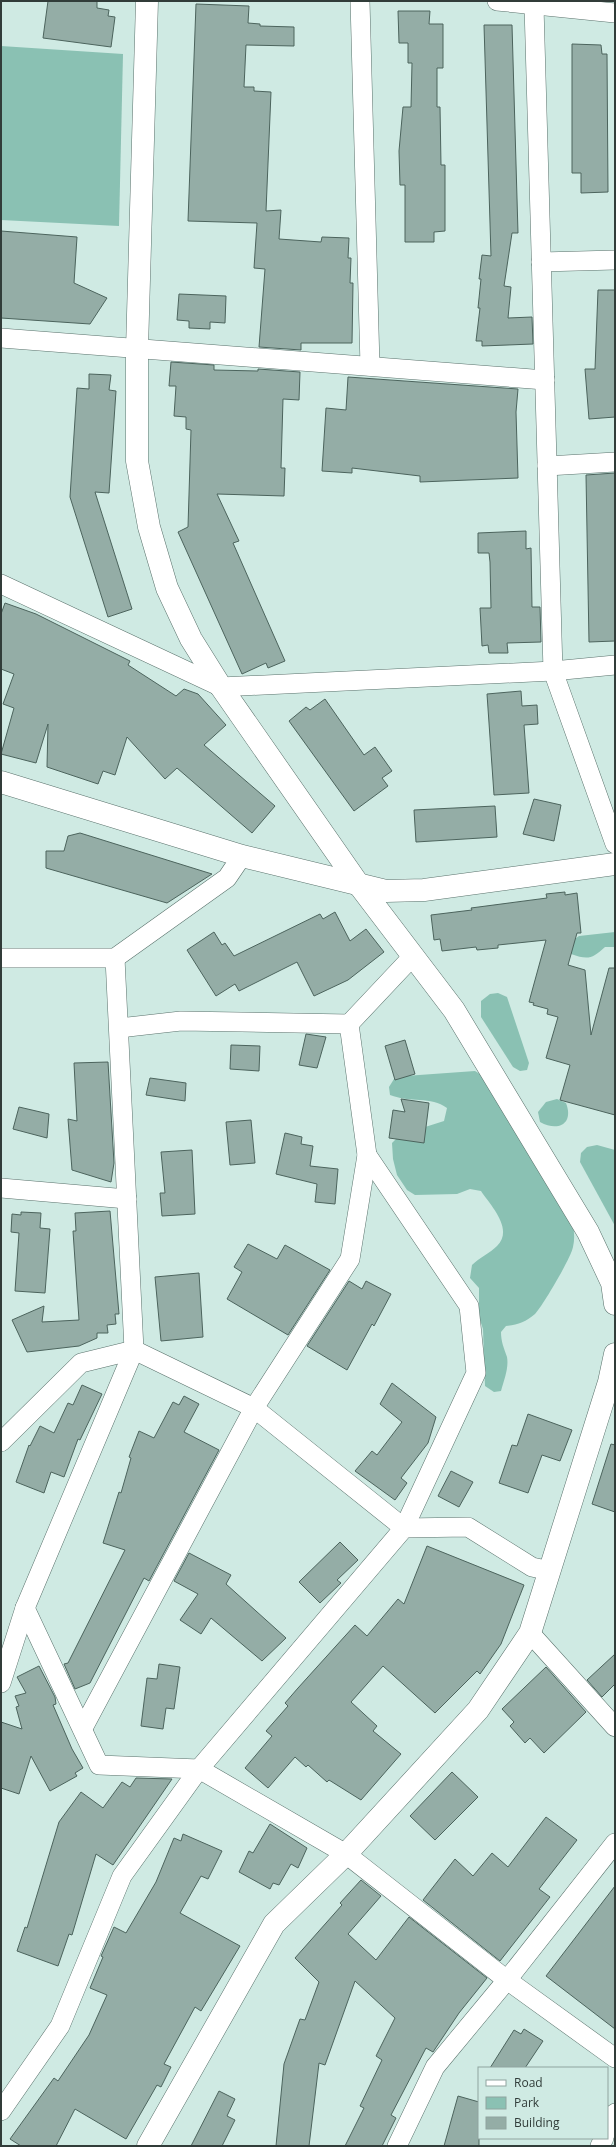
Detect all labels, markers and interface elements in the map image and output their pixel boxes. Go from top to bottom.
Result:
legend [478,2067,608,2139]
text: Road [514,2074,543,2091]
text: Park [514,2094,540,2111]
text: Building [514,2114,560,2131]

